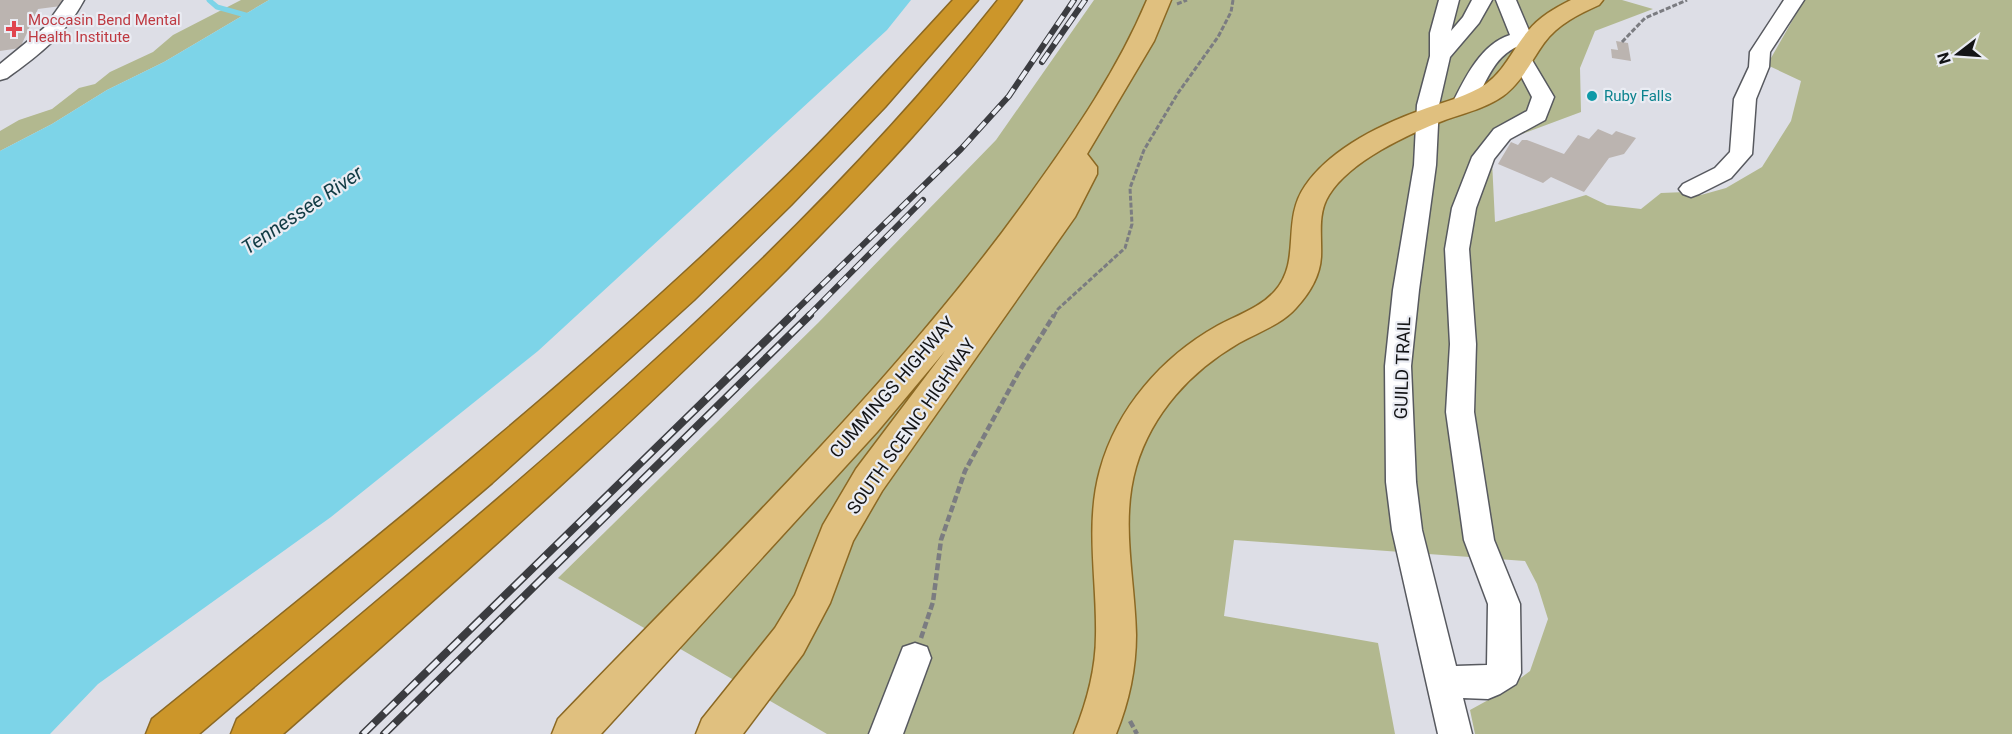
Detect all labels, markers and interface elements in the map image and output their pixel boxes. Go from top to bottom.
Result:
place label: Moccasin Bend Mental Health Institute [28,11,181,46]
marker: Moccasin Bend Mental Health Institute [5,20,23,38]
north arrow [1928,24,1988,84]
text: N [1933,50,1955,66]
place label: Ruby Falls [1604,87,1672,105]
marker: Ruby Falls [1585,89,1599,103]
water label: Tennessee River [237,160,368,259]
street label: CUMMINGS HIGHWAY [825,312,959,462]
street label: GUILD TRAIL [1390,316,1414,420]
street label: SOUTH SCENIC HIGHWAY [842,334,980,518]

